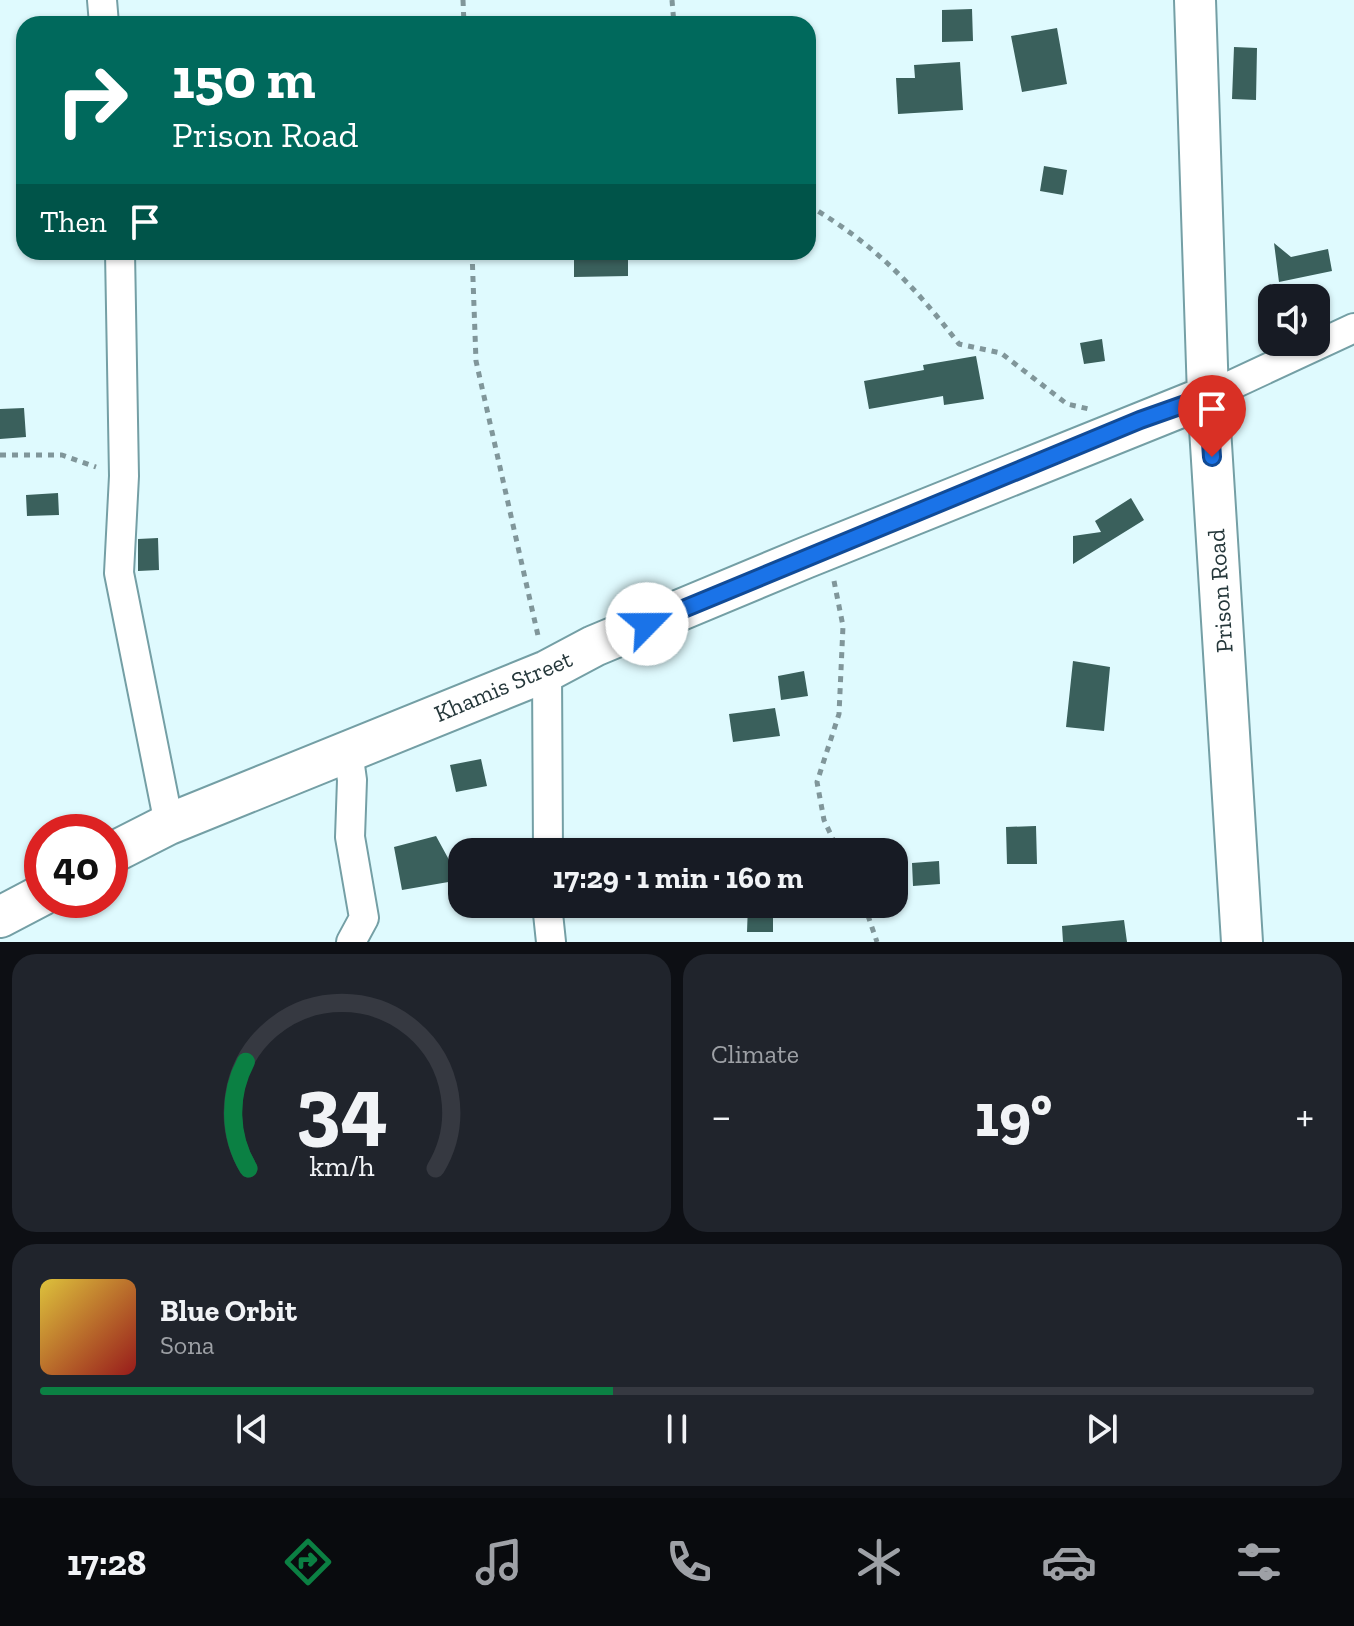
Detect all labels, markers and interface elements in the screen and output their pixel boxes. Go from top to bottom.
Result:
text: 150 m [172,45,316,112]
icon: right [40,48,144,152]
text: Prison Road [172,113,358,156]
icon: arrive [123,200,167,244]
text: Then [40,204,107,240]
map controls [1258,284,1330,356]
button: sound [1258,284,1330,356]
pin [1178,375,1246,457]
icon: arrive [1190,387,1234,431]
street label: Prison Road [1201,528,1239,654]
position arrow [605,582,689,666]
street label: Khamis Street [430,644,576,728]
speed limit sign: 40 [24,814,128,918]
text: 17:29 · 1 min · 160 m [553,860,803,896]
text: Climate [711,1038,799,1070]
text: 34 [296,1056,387,1156]
text: 19° [975,1079,1052,1151]
text: − [711,1089,732,1142]
text: + [1295,1089,1314,1142]
text: km/h [309,1149,374,1183]
text: Blue Orbit [160,1293,297,1329]
text: Sona [160,1329,215,1361]
icon: previous [230,1407,274,1451]
icon: pause [655,1407,699,1451]
icon: next [1080,1407,1124,1451]
icon: directions [280,1534,336,1590]
icon: music [471,1534,527,1590]
icon: phone [661,1534,717,1590]
icon: climate [851,1534,907,1590]
icon: car [1041,1534,1097,1590]
icon: filters [1231,1534,1287,1590]
text: 17:28 [67,1541,146,1584]

